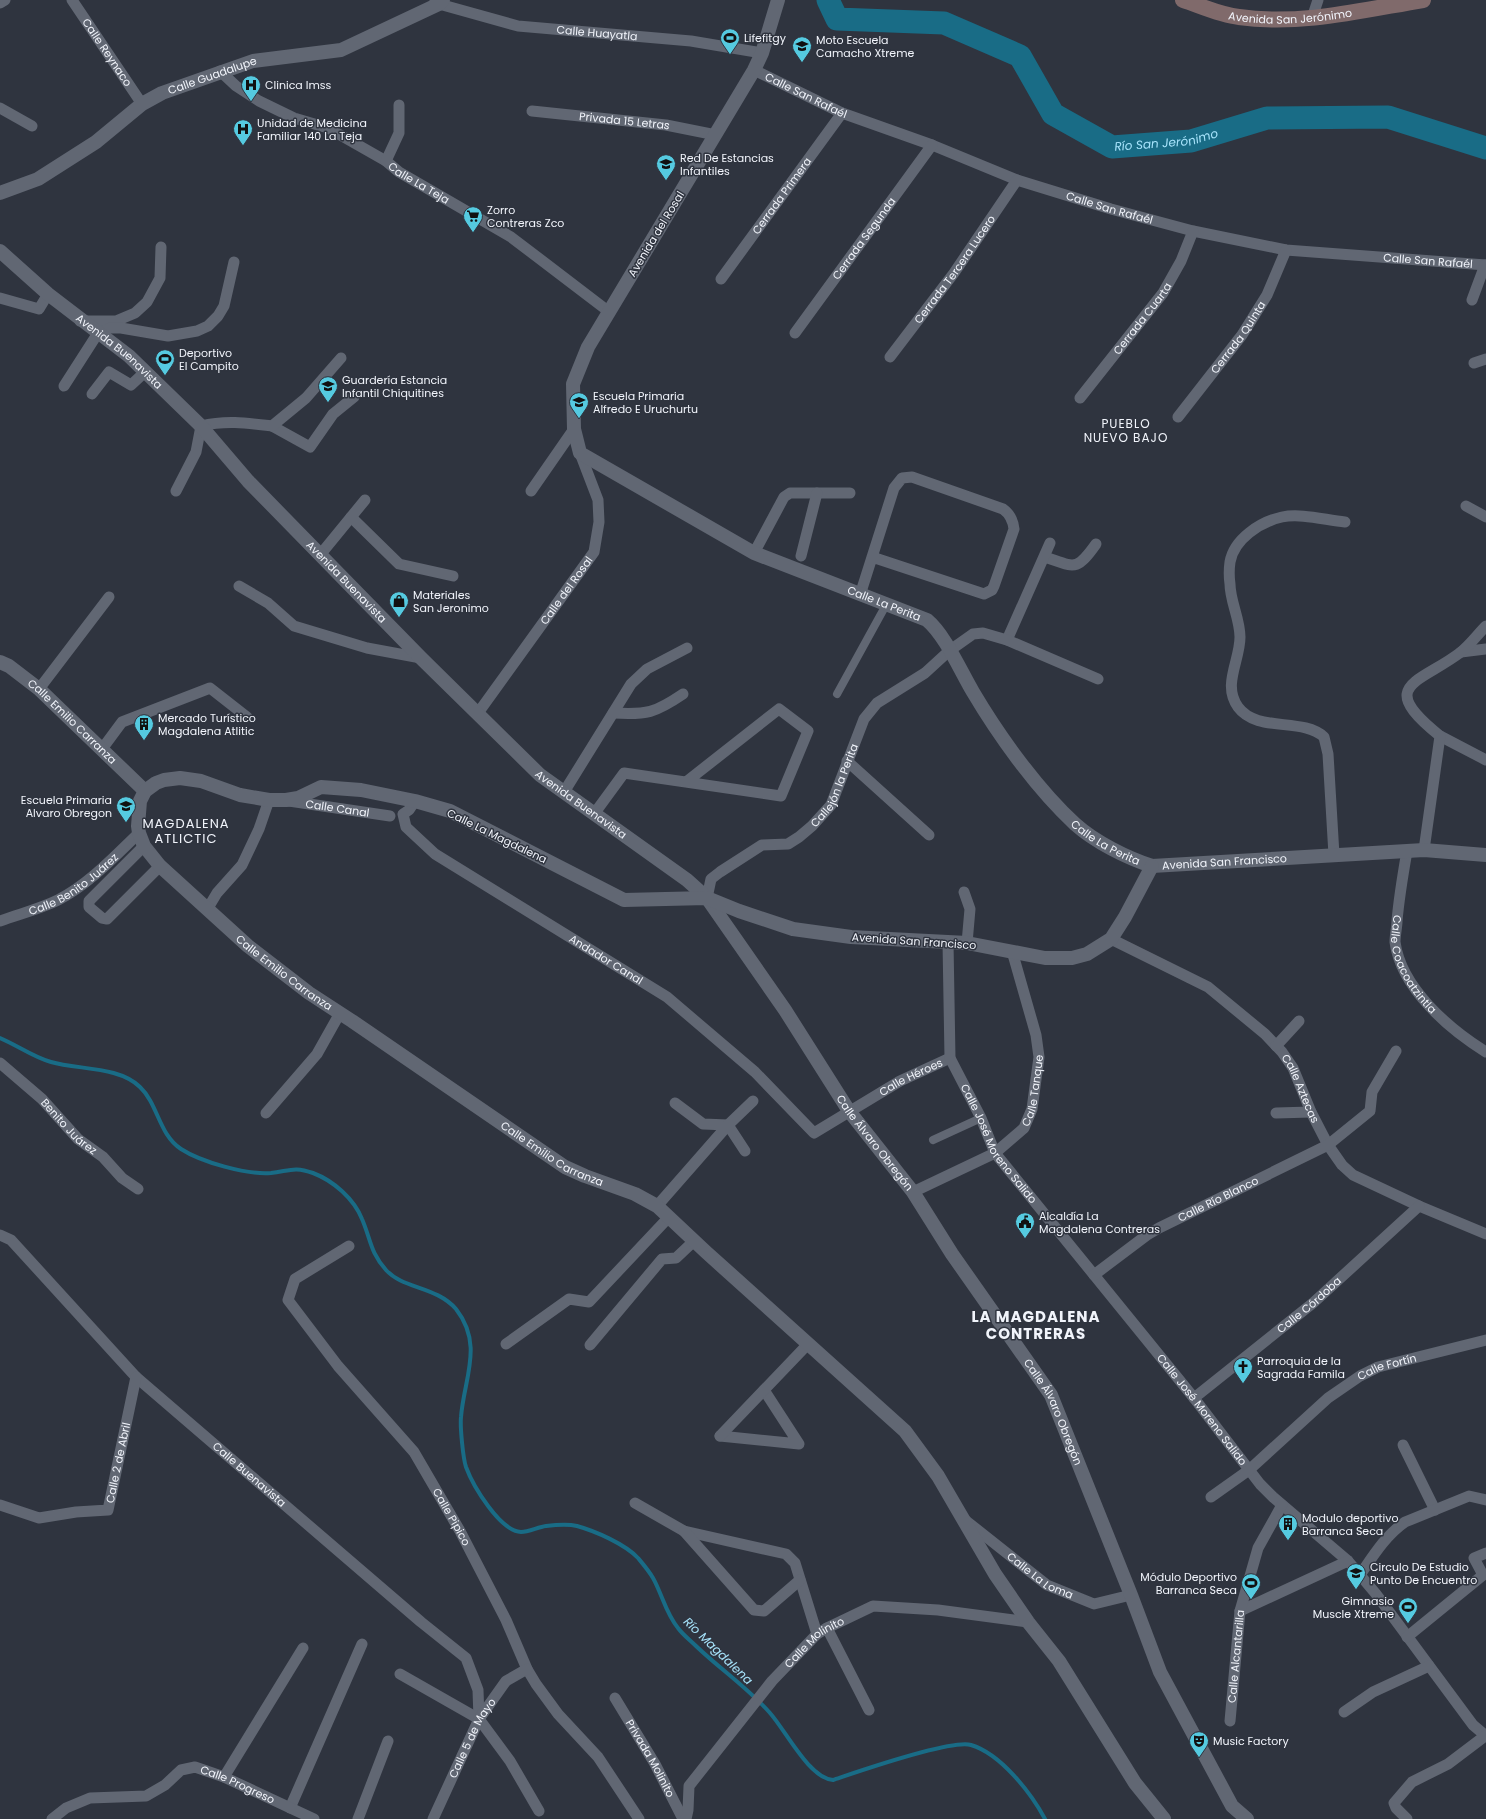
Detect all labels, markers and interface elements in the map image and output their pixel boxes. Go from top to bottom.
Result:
street label: Avenida San Jerónimo [1227,5,1353,28]
street label: Calle Reynaco [78,15,136,90]
street label: Calle Huayatla [556,21,638,44]
sports icon: Lifefitgy [719,27,741,55]
place label: Lifefitgy [744,30,787,46]
place label: Moto Escuela Camacho Xtreme [816,32,914,61]
school or university icon: Moto Escuela Camacho Xtreme [791,35,813,63]
street label: Calle Guadalupe [166,52,259,98]
street label: Calle San Rafaél [762,69,849,122]
hospital icon: Clinica Imss [240,74,262,102]
place label: Clinica Imss [265,77,331,93]
street label: Privada 15 Letras [578,108,671,134]
place label: Unidad de Medicina Familiar 140 La Teja [257,115,367,144]
hospital icon: Unidad de Medicina Familiar 140 La Teja [232,118,254,146]
water label: Río San Jerónimo [1114,124,1220,155]
place label: Red De Estancias Infantiles [680,150,774,179]
school or university icon: Red De Estancias Infantiles [655,153,677,181]
street label: Cerrada Primera [748,154,815,238]
street label: Calle La Teja [385,158,452,208]
street label: Avenida del Rosal [624,188,688,280]
street label: Calle San Rafaél [1064,188,1155,228]
street label: Cerrada Segunda [828,194,899,283]
place label: Zorro Contreras Zco [487,202,564,231]
supermarket icon: Zorro Contreras Zco [462,205,484,233]
street label: Cerrada Tercera Lucero [910,212,999,327]
street label: Calle San Rafaél [1383,249,1473,272]
street label: Cerrada Cuarta [1109,280,1175,358]
street label: Cerrada Quinta [1207,298,1269,377]
street label: Avenida Buenavista [72,310,166,393]
place label: Deportivo El Campito [179,345,239,374]
sports icon: Deportivo El Campito [154,348,176,376]
place label: Guardería Estancia Infantil Chiquitines [342,372,447,401]
school or university icon: Guardería Estancia Infantil Chiquitines [317,375,339,403]
place label: Escuela Primaria Alfredo E Uruchurtu [593,388,698,417]
school or university icon: Escuela Primaria Alfredo E Uruchurtu [568,391,590,419]
district label: PUEBLO NUEVO BAJO [1084,415,1168,446]
street label: Avenida Buenavista [303,537,390,626]
street label: Calle del Rosal [536,553,596,628]
street label: Calle La Perita [845,582,923,625]
place label: Materiales San Jeronimo [413,587,489,616]
shop icon: Materiales San Jeronimo [388,590,410,618]
street label: Calle Emilio Carranza [24,675,120,768]
place label: Mercado Turístico Magdalena Atlitic [158,710,256,739]
building icon: Mercado Turístico Magdalena Atlitic [133,713,155,741]
street label: Callejón la Perita [807,741,862,831]
street label: Avenida Buenavista [531,766,630,843]
place label: Escuela Primaria Alvaro Obregon [21,792,112,821]
school or university icon: Escuela Primaria Alvaro Obregon [115,795,137,823]
street label: Calle Canal [305,796,370,821]
street label: Calle La Magdalena [444,805,550,867]
district label: MAGDALENA ATLICTIC [142,814,230,848]
street label: Calle La Perita [1067,816,1142,869]
street label: Calle Benito Juárez [27,849,122,919]
street label: Avenida San Francisco [1162,850,1287,873]
street label: Calle Coacoatzintla [1387,914,1440,1017]
street label: Avenida San Francisco [851,929,977,953]
street label: Calle Emilio Carranza [232,931,336,1014]
street label: Andador Canal [566,931,646,988]
street label: Calle Aztecas [1278,1051,1323,1126]
street label: Calle Héroes [876,1054,945,1100]
street label: Calle Tanque [1018,1054,1047,1129]
street label: Calle José Moreno Salido [957,1081,1041,1207]
street label: Calle Álvaro Obregón [833,1092,917,1194]
street label: Benito Juárez [37,1095,100,1158]
street label: Calle Emilio Carranza [498,1117,606,1190]
street label: Calle Río Blanco [1175,1172,1261,1226]
place label: Alcaldía La Magdalena Contreras [1039,1208,1160,1237]
public building icon: Alcaldía La Magdalena Contreras [1014,1211,1036,1239]
street label: Calle Córdoba [1273,1273,1345,1337]
district label: LA MAGDALENA CONTRERAS [971,1306,1101,1344]
street label: Calle José Moreno Salido [1153,1350,1251,1469]
street label: Calle Fortín [1355,1350,1418,1384]
place label: Parroquia de la Sagrada Famila [1257,1353,1345,1382]
street label: Calle Álvaro Obregón [1020,1355,1086,1467]
church icon: Parroquia de la Sagrada Famila [1232,1356,1254,1384]
street label: Calle 2 de Abril [102,1421,134,1504]
street label: Calle Buenavista [209,1438,290,1511]
street label: Calle Pipico [429,1485,474,1549]
place label: Modulo deportivo Barranca Seca [1302,1510,1398,1539]
building icon: Modulo deportivo Barranca Seca [1277,1513,1299,1541]
street label: Calle La Loma [1004,1548,1076,1603]
place label: Circulo De Estudio Punto De Encuentro [1370,1559,1477,1588]
school or university icon: Circulo De Estudio Punto De Encuentro [1345,1562,1367,1590]
place label: Módulo Deportivo Barranca Seca [1140,1569,1237,1598]
sports icon: Módulo Deportivo Barranca Seca [1240,1572,1262,1600]
place label: Gimnasio Muscle Xtreme [1313,1593,1394,1622]
sports icon: Gimnasio Muscle Xtreme [1397,1596,1419,1624]
street label: Calle Alcantarilla [1224,1609,1248,1704]
water label: Río Magdalena [680,1613,757,1688]
street label: Calle Molinito [781,1613,847,1671]
street label: Calle 5 de Mayo [445,1695,499,1781]
street label: Privada Molinito [622,1716,679,1800]
theatre icon: Music Factory [1188,1730,1210,1758]
place label: Music Factory [1213,1733,1289,1749]
street label: Calle Progreso [198,1761,277,1808]

